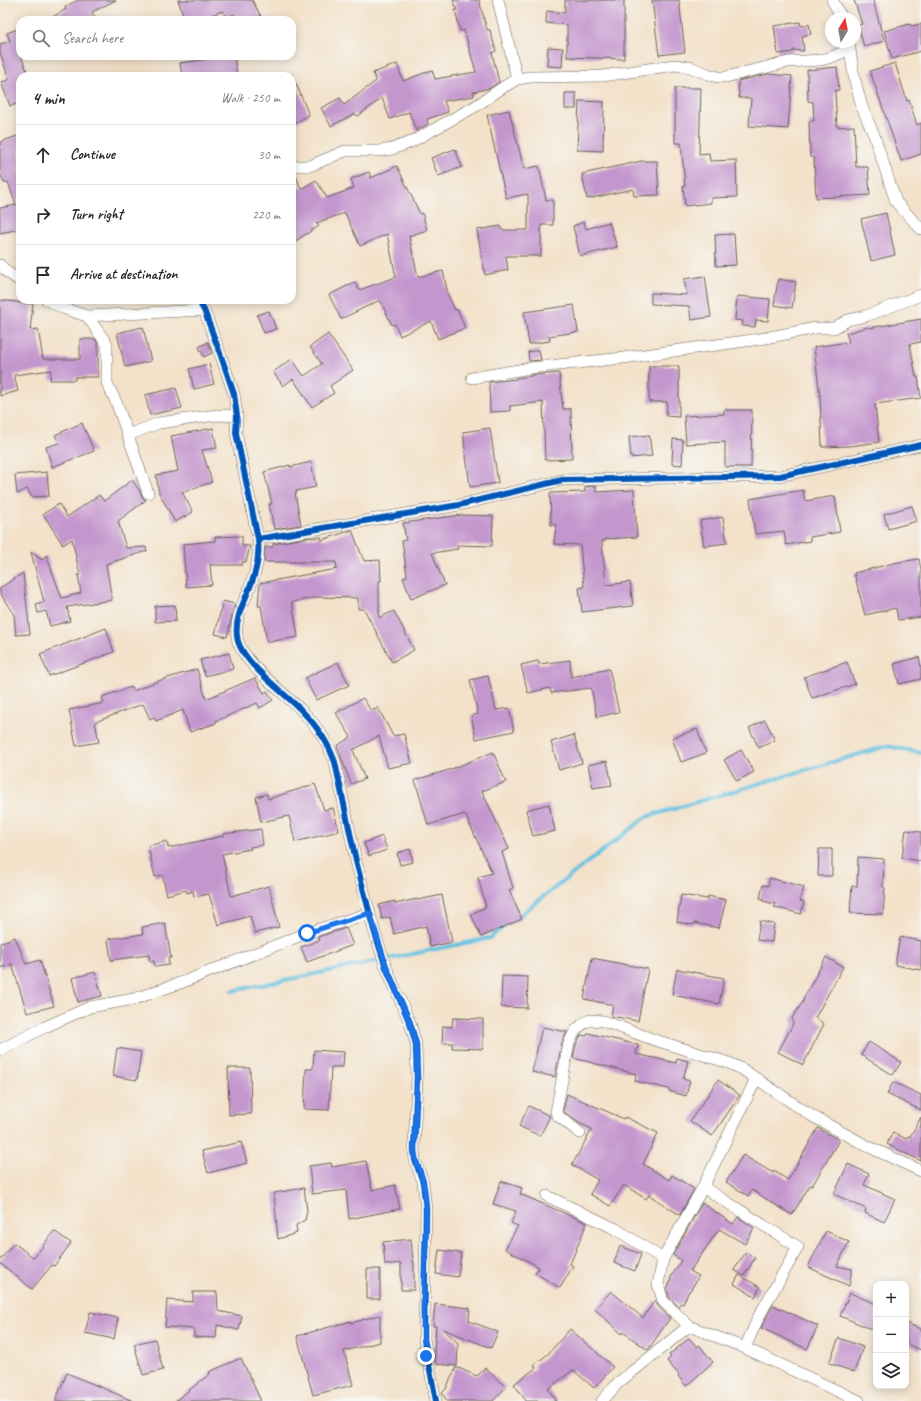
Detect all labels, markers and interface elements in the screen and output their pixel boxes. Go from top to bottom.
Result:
north arrow [825,12,861,48]
search box [16,16,296,60]
icon: search [30,27,52,49]
text: Search here [62,29,123,48]
text: 4 min [32,88,65,109]
text: Walk · 250 m [221,90,280,106]
icon: ahead [32,144,54,166]
text: Continue [70,145,115,164]
text: 30 m [258,147,280,163]
icon: right [32,204,54,226]
text: Turn right [70,205,123,224]
text: 220 m [252,207,280,223]
icon: arrive [32,264,54,286]
text: Arrive at destination [70,265,177,284]
route start [298,924,316,942]
map controls [873,1281,909,1389]
button: + [873,1281,909,1317]
button: − [873,1317,909,1353]
route end [417,1347,435,1365]
button: layers [873,1353,909,1389]

